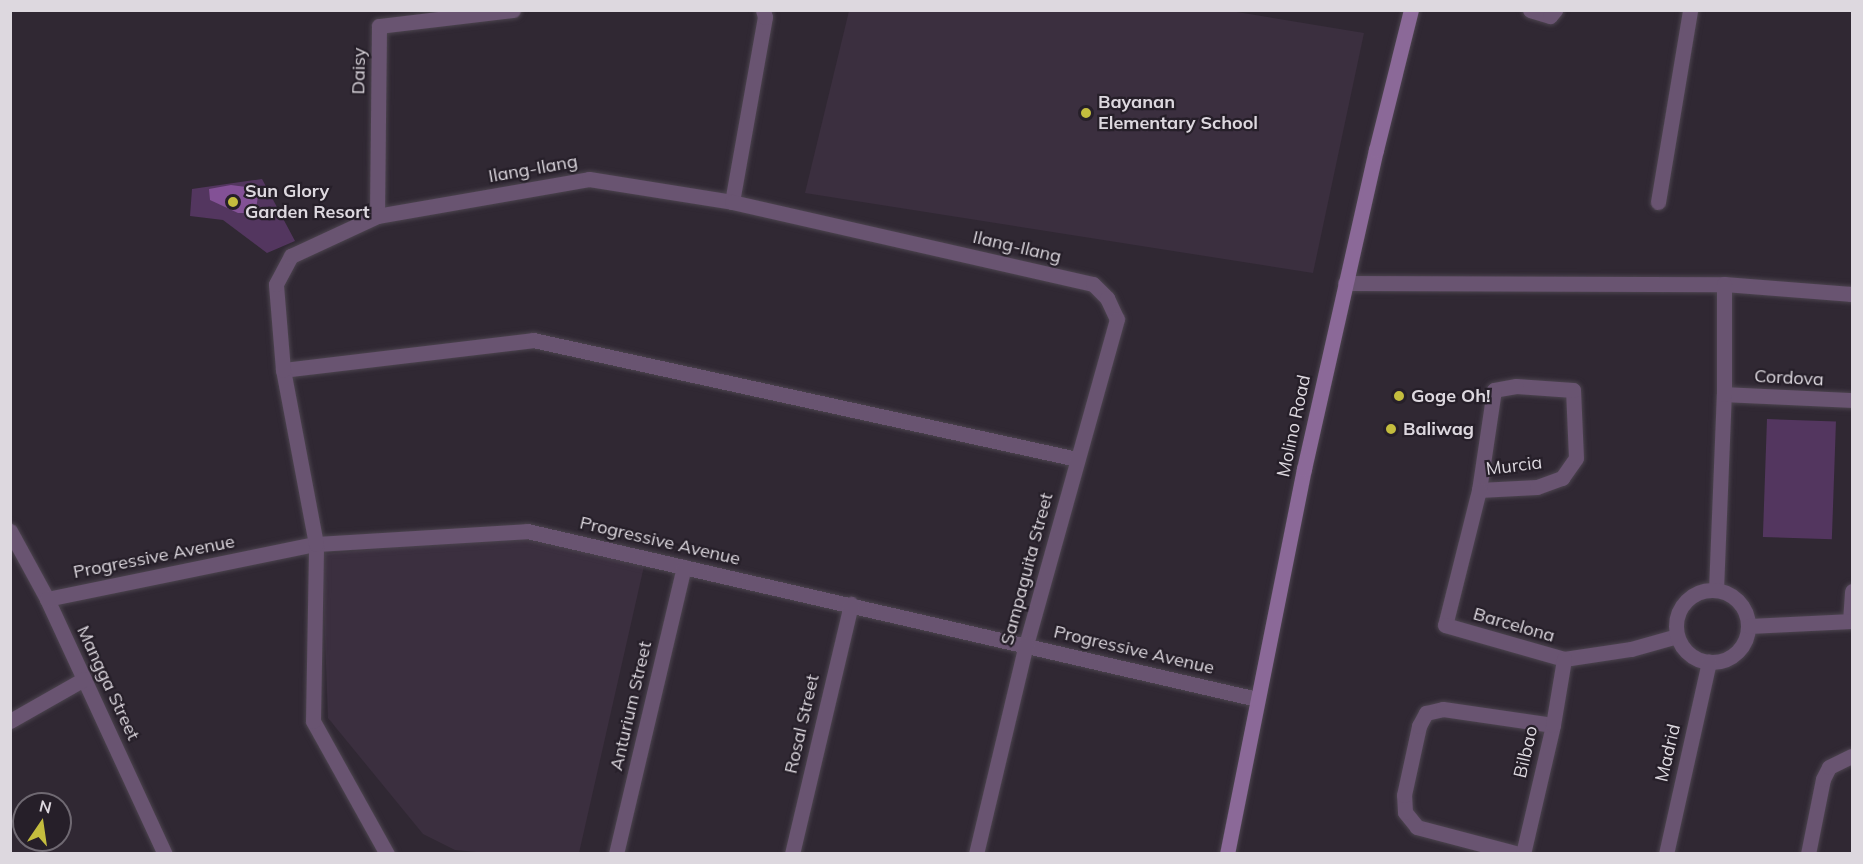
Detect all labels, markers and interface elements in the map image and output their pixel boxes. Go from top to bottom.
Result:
street label: Daisy [348,47,370,95]
place label: Bayanan Elementary School [1098,92,1258,134]
marker: Bayanan Elementary School [1079,106,1093,120]
street label: Ilang-Ilang [487,151,579,187]
place label: Sun Glory Garden Resort [245,181,370,224]
marker: Sun Glory Garden Resort [226,195,240,209]
street label: Ilang-Ilang [971,226,1063,268]
street label: Cordova [1754,365,1824,391]
street label: Molino Road [1273,373,1315,479]
place label: Goge Oh! [1411,385,1490,407]
marker: Goge Oh! [1392,389,1406,403]
place label: Baliwag [1403,418,1474,440]
marker: Baliwag [1384,422,1398,436]
street label: Murcia [1485,452,1543,480]
street label: Sampaguita Street [996,491,1058,647]
street label: Progressive Avenue [578,512,742,570]
street label: Progressive Avenue [71,531,237,583]
street label: Barcelona [1471,603,1557,647]
street label: Progressive Avenue [1052,621,1216,679]
street label: Mangga Street [72,622,144,744]
street label: Anturium Street [606,639,656,773]
street label: Rosal Street [780,672,824,776]
street label: Madrid [1651,722,1685,784]
street label: Bilbao [1510,724,1542,780]
north arrow [12,792,72,852]
text: N [37,795,54,818]

